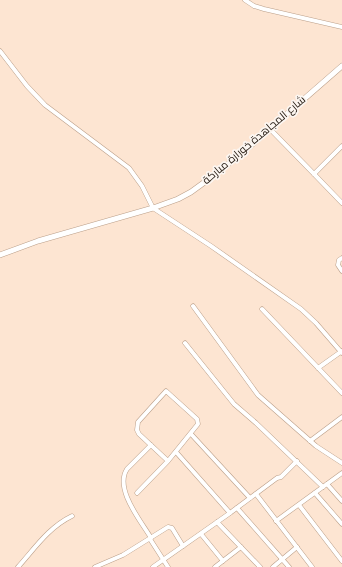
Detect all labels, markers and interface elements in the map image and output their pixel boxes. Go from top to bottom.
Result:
street label: شارع المجاهدة خورارة مباركة [200,93,309,188]

